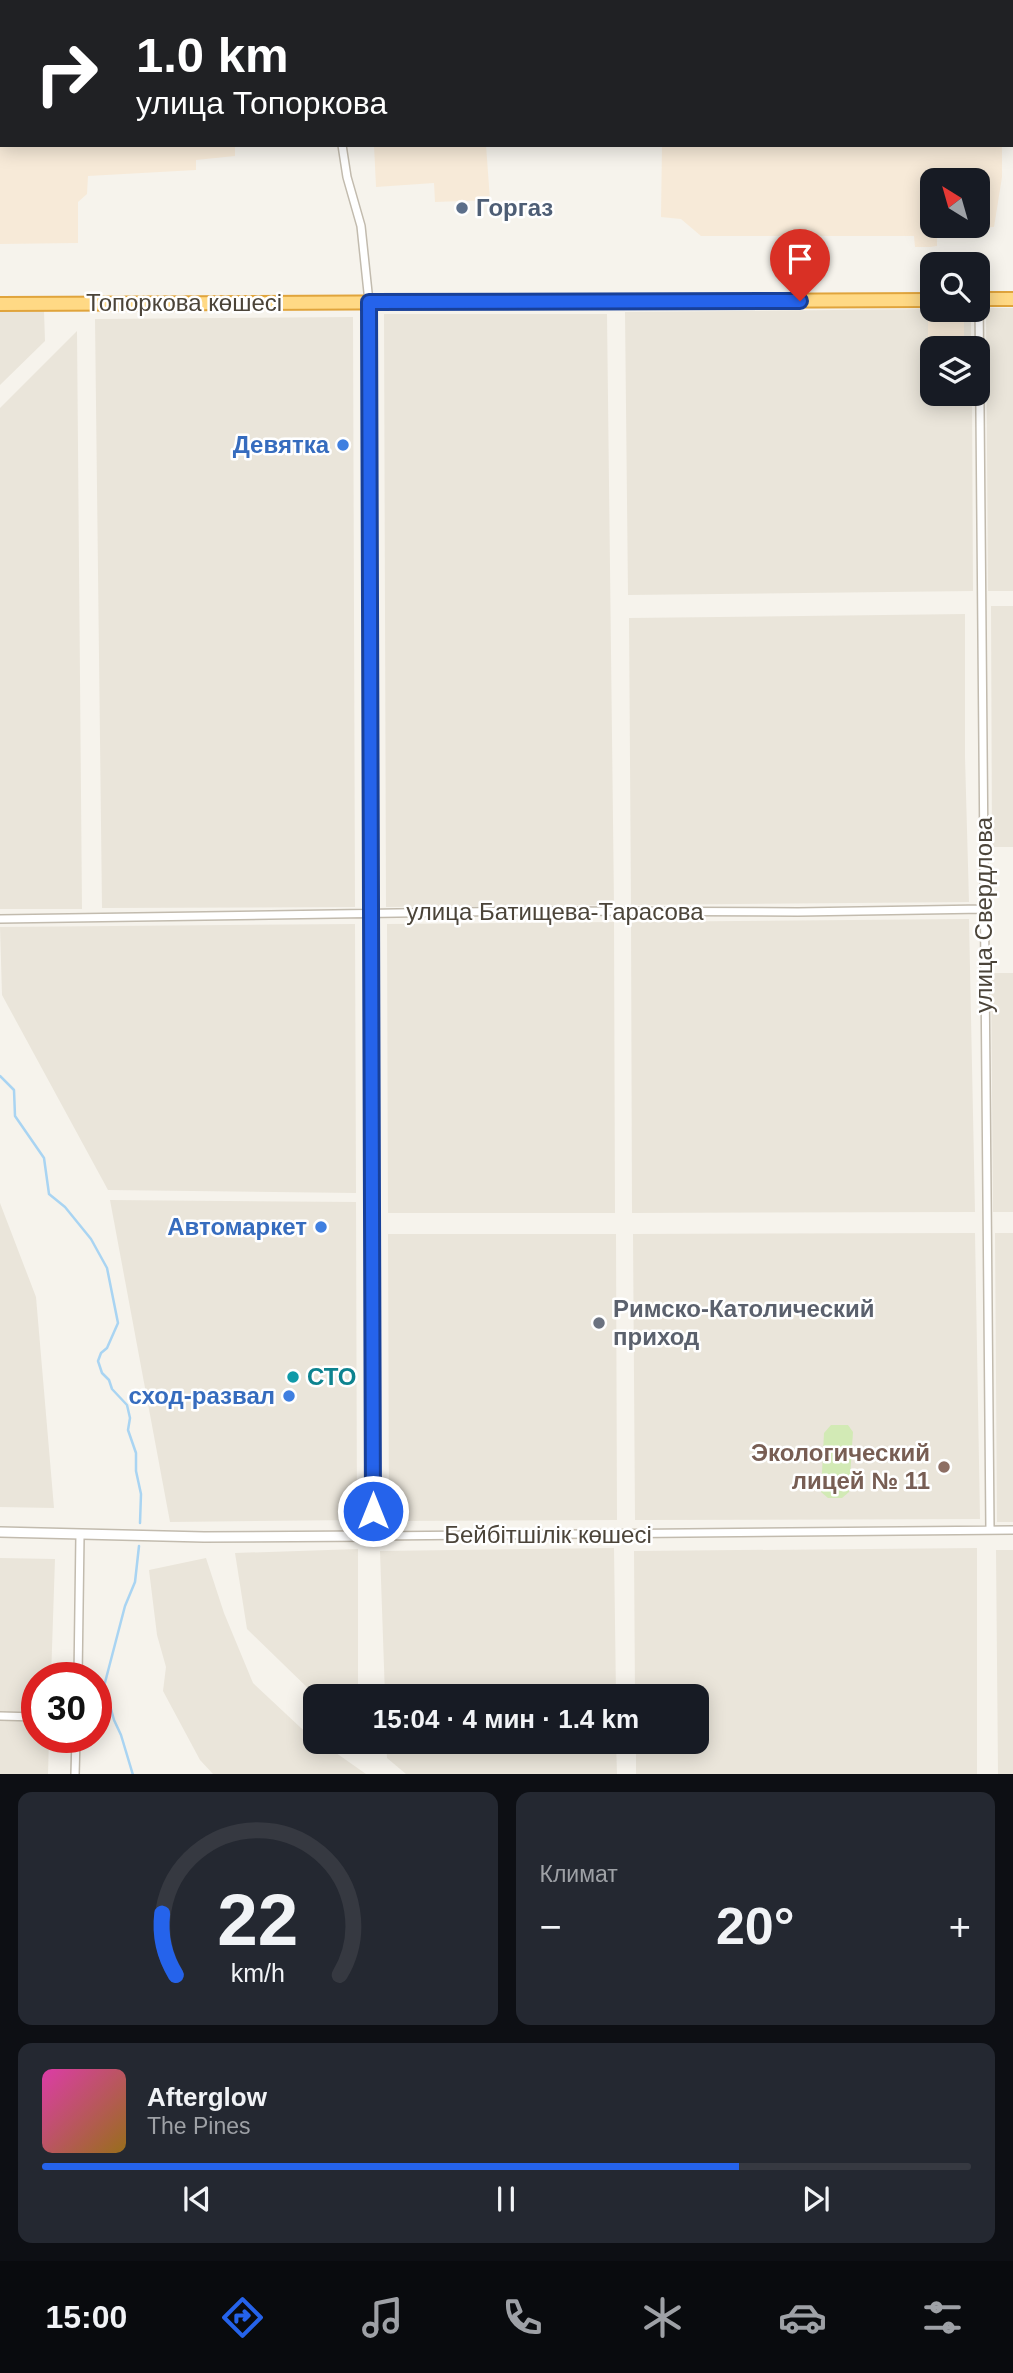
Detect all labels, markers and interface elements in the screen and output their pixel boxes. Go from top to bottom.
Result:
icon: right [21,28,112,119]
text: 1.0 km [136,28,289,82]
text: улица Топоркова [136,85,387,121]
north arrow [920,168,990,238]
map controls [920,168,990,406]
place label: Горгаз [476,194,553,221]
marker: Горгаз [454,200,470,216]
pin [770,229,830,301]
icon: arrive [781,240,819,278]
button: search [920,252,990,322]
street label: Топоркова көшесі [86,289,282,316]
button: layers [920,336,990,406]
place label: Девятка [233,431,330,458]
marker: Девятка [335,437,351,453]
street label: улица Свердлова [970,816,997,1013]
street label: улица Батищева-Тарасова [406,898,704,925]
place label: Автомаркет [167,1213,307,1240]
marker: Автомаркет [313,1219,329,1235]
place label: Римско-Католический приход [613,1295,875,1350]
marker: Римско-Католический приход [591,1315,607,1331]
place label: СТО [307,1363,356,1390]
marker: СТО [285,1369,301,1385]
place label: сход-развал [128,1382,275,1409]
marker: сход-развал [281,1388,297,1404]
place label: Экологический лицей № 11 [751,1439,930,1494]
marker: Экологический лицей № 11 [936,1459,952,1475]
position arrow [336,1474,410,1548]
street label: Бейбітшілік көшесі [444,1521,652,1548]
speed limit sign: 30 [21,1662,112,1753]
text: 15:04 · 4 мин · 1.4 km [373,1704,639,1734]
text: Климат [540,1861,618,1887]
text: 22 [217,1879,298,1960]
text: 20° [716,1897,795,1955]
text: − [540,1906,562,1948]
text: + [949,1906,971,1948]
text: km/h [231,1958,285,1986]
text: Afterglow [147,2082,267,2112]
text: The Pines [147,2113,251,2139]
icon: previous [178,2180,216,2218]
icon: pause [487,2180,525,2218]
icon: next [797,2180,835,2218]
icon: directions [218,2293,267,2342]
icon: music [358,2293,407,2342]
icon: phone [498,2293,547,2342]
icon: climate [638,2293,687,2342]
icon: car [778,2293,827,2342]
icon: filters [918,2293,967,2342]
text: 15:00 [46,2299,127,2335]

